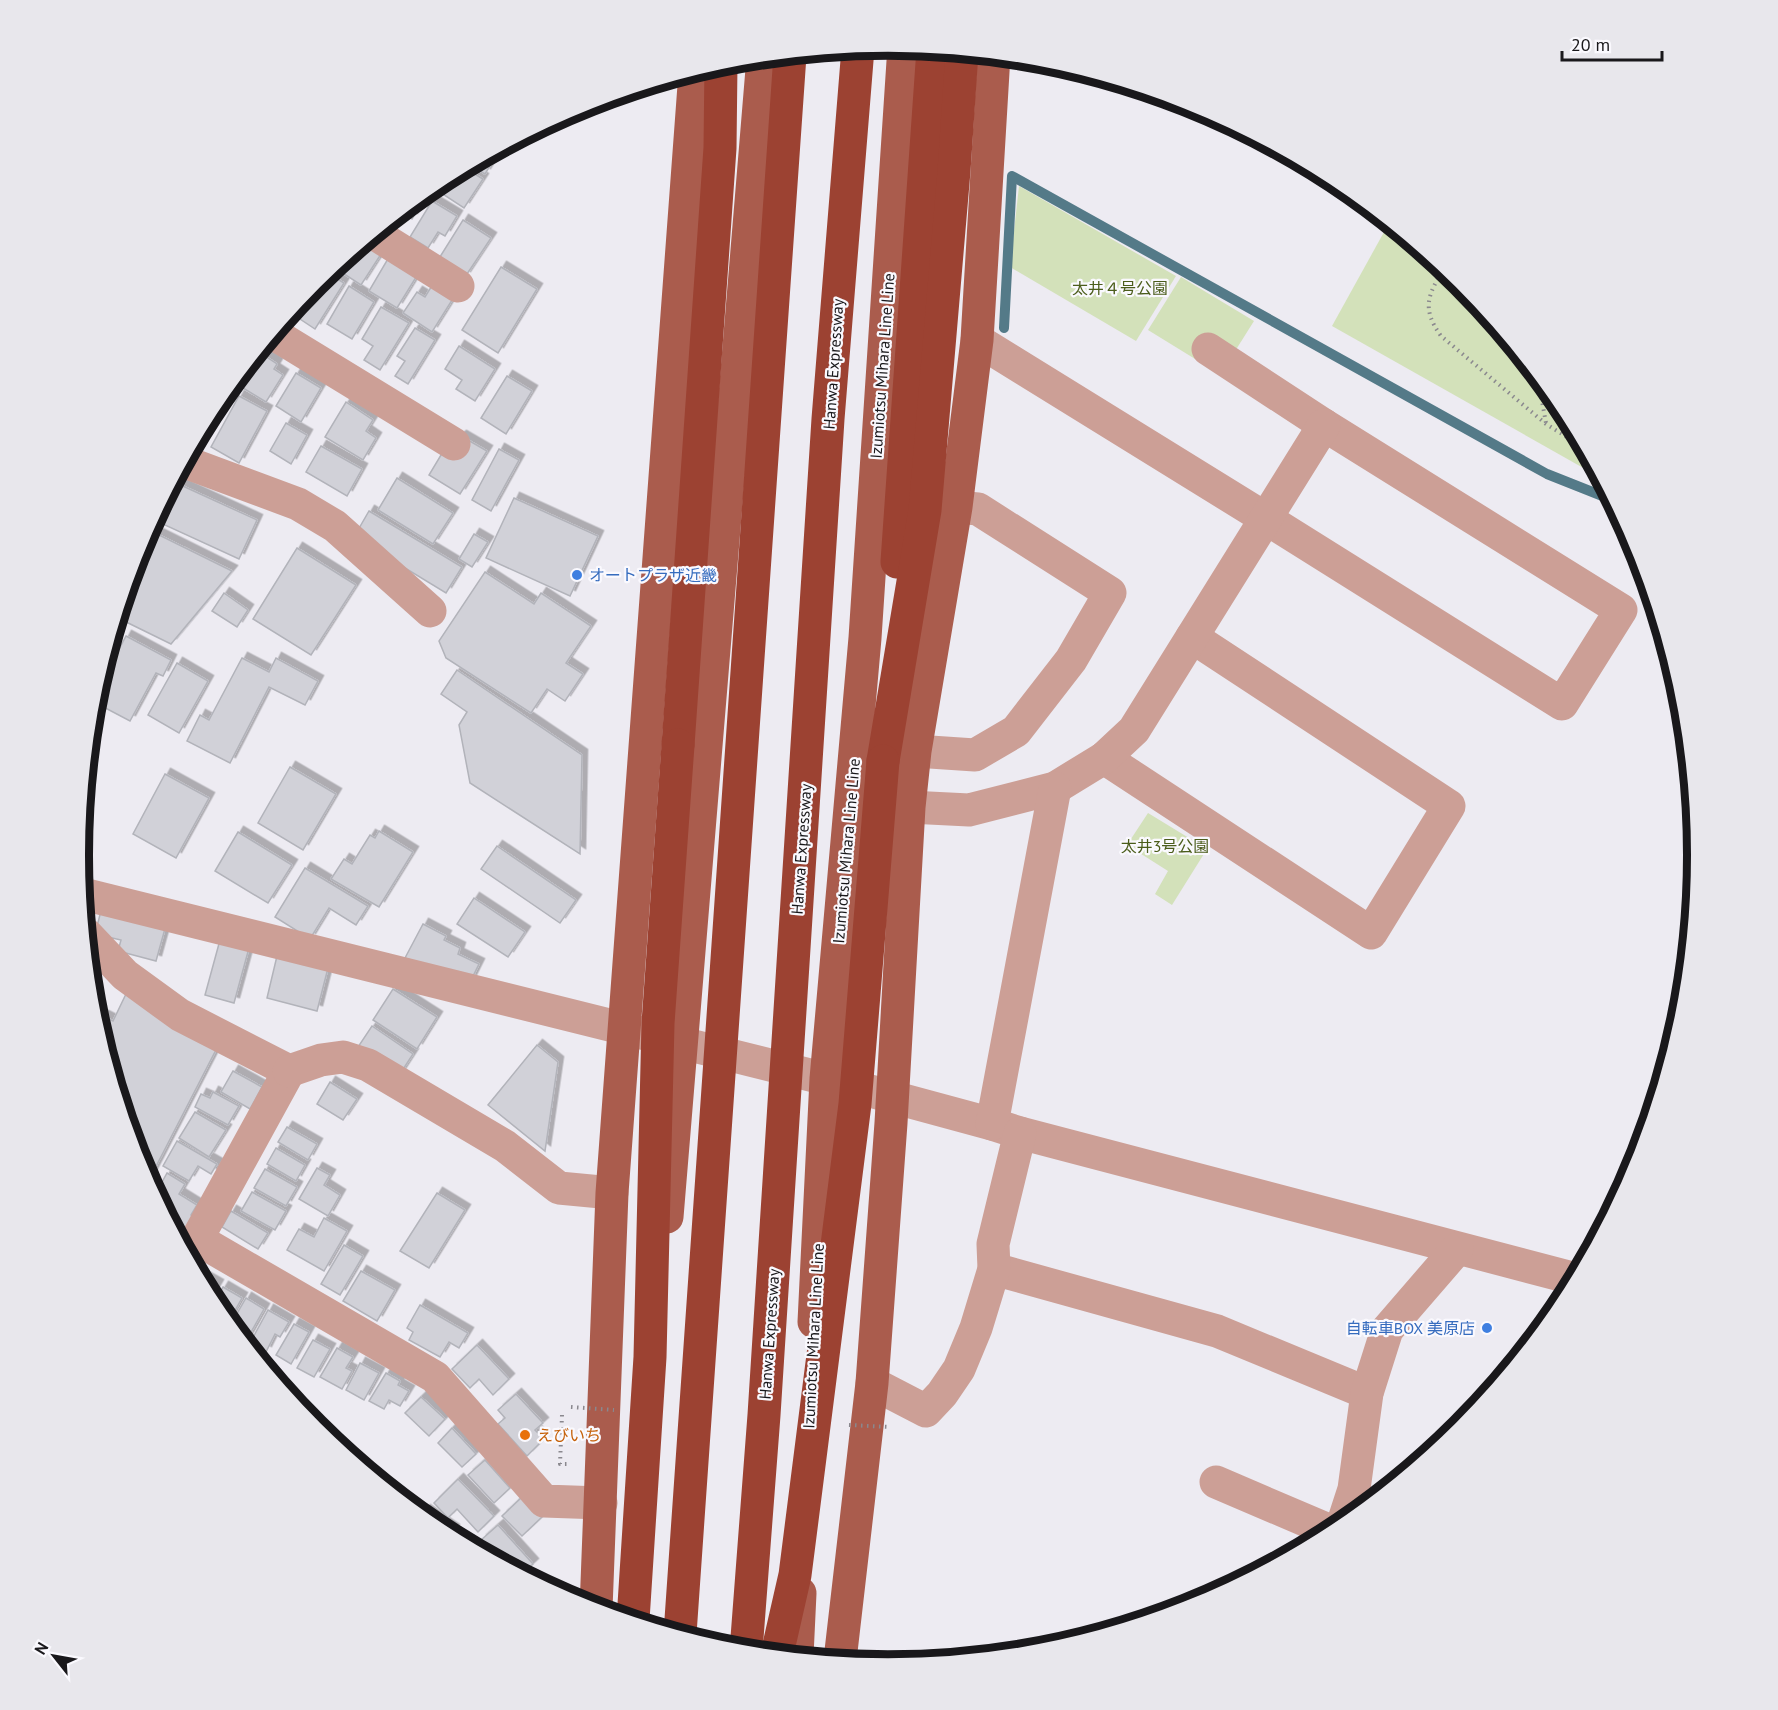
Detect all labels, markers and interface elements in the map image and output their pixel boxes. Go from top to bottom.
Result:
scale bar [1562,24,1662,62]
text: 20 m [1571,33,1610,56]
street label: Izumiotsu Mihara Line Line [866,273,898,459]
park label: 太井４号公園 [1072,278,1168,298]
street label: Hanwa Expressway [818,297,848,430]
place label: オートプラザ近畿 [589,565,717,585]
marker: オートプラザ近畿 [570,568,584,582]
street label: Izumiotsu Mihara Line Line [828,758,864,944]
street label: Hanwa Expressway [786,782,816,915]
park label: 太井3号公園 [1121,836,1209,856]
street label: Izumiotsu Mihara Line Line [798,1243,828,1429]
street label: Hanwa Expressway [754,1267,784,1400]
place label: 自転車BOX 美原店 [1346,1318,1475,1338]
marker: 自転車BOX 美原店 [1480,1321,1494,1335]
place label: えびいち [537,1425,601,1445]
marker: えびいち [518,1428,532,1442]
north arrow [24,1626,84,1686]
text: N [30,1639,52,1658]

